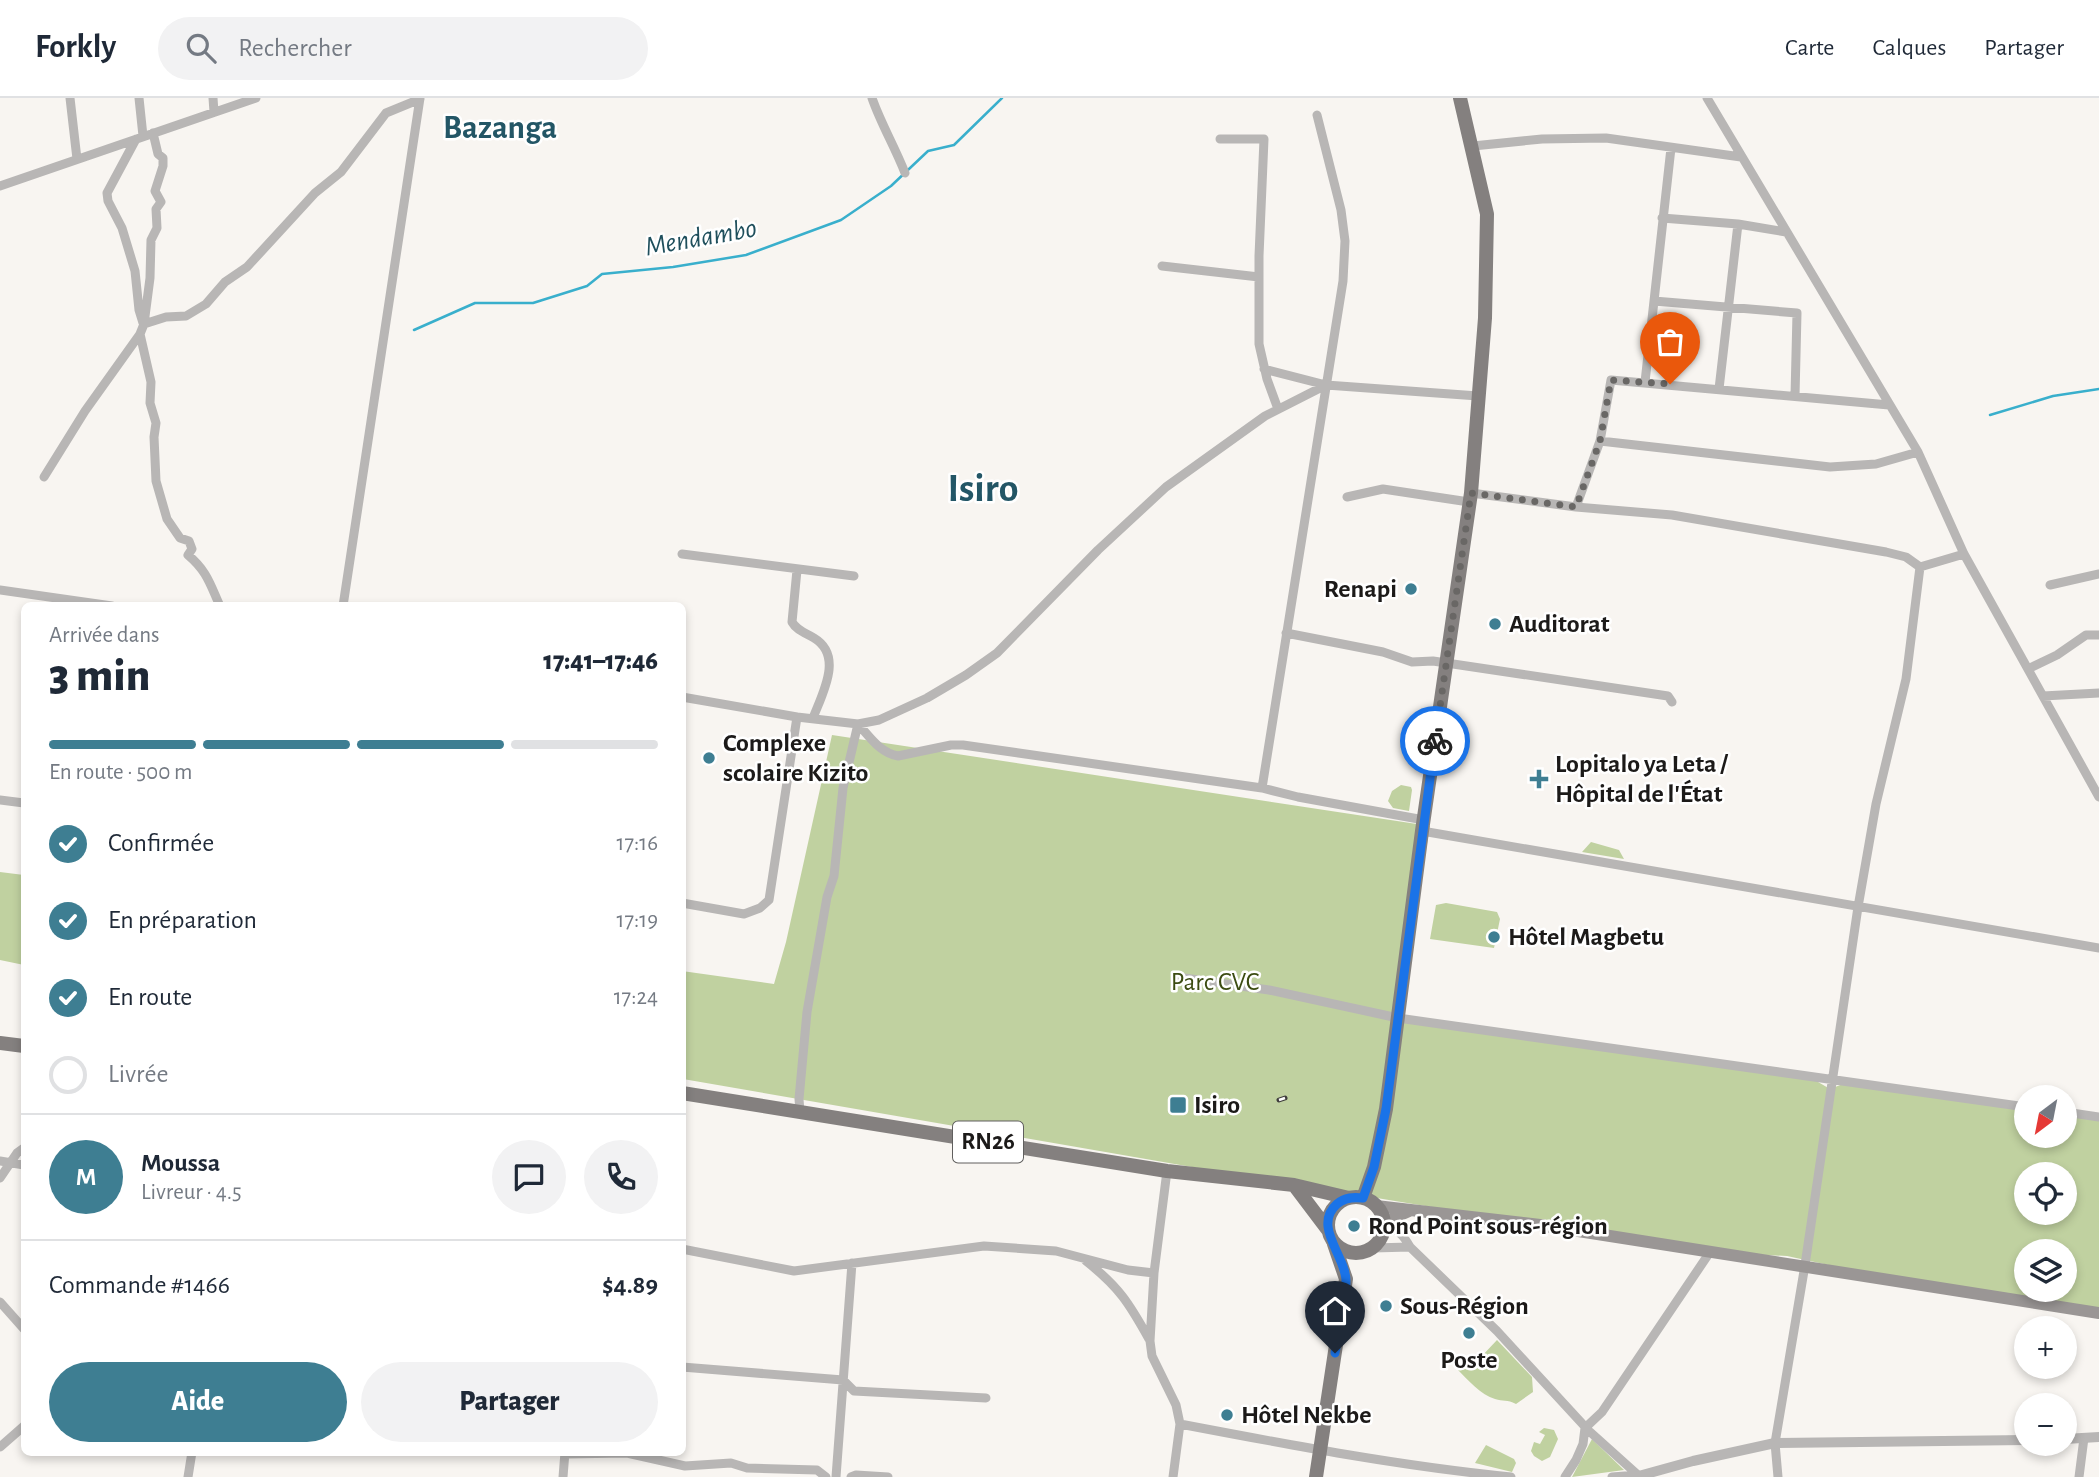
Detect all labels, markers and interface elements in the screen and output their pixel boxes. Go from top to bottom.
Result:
search box [158,17,648,80]
icon: search [182,29,220,67]
text: Forkly [35,31,116,64]
text: Rechercher [238,35,352,61]
text: Carte [1785,36,1834,60]
text: Calques [1872,36,1946,60]
text: Partager [1984,36,2064,60]
district label: Bazanga [443,112,557,145]
water label: Mendambo [643,214,759,262]
pin [1640,312,1700,384]
icon: bag [1651,323,1689,361]
district label: Isiro [948,469,1018,509]
place label: Renapi [1324,576,1397,602]
marker: Renapi [1403,581,1419,597]
place label: Auditorat [1509,611,1610,637]
marker: Auditorat [1487,616,1503,632]
text: Arrivée dans [49,624,160,647]
text: 17:41–17:46 [543,648,658,674]
text: 3 min [49,653,150,699]
courier [1400,706,1470,776]
icon: bike [1416,722,1454,760]
place label: Complexe scolaire Kizito [723,730,869,786]
marker: Complexe scolaire Kizito [701,750,717,766]
place label: Lopitalo ya Leta / Hôpital de l'État [1555,751,1728,807]
text: En route · 500 m [49,761,193,784]
marker: Lopitalo ya Leta / Hôpital de l'État [1529,769,1549,789]
icon: check [49,825,87,863]
text: Confirmée [108,830,214,856]
text: 17:16 [617,832,658,855]
icon: check [49,902,87,940]
text: En préparation [108,907,257,933]
text: 17:19 [617,909,658,932]
place label: Hôtel Magbetu [1508,924,1665,950]
marker: Hôtel Magbetu [1486,929,1502,945]
park label: Parc CVC [1171,969,1259,995]
icon: check [49,979,87,1017]
text: En route [108,984,192,1010]
text: 17:24 [614,986,658,1009]
text: Livrée [108,1061,168,1087]
north arrow [2014,1085,2077,1148]
map controls [2014,1085,2077,1456]
place label: Isiro [1194,1092,1240,1118]
marker: Isiro [1168,1095,1188,1115]
road number: RN26 [953,1122,1023,1162]
button: chat [492,1140,566,1214]
button: phone [584,1140,658,1214]
text: Moussa [141,1150,220,1176]
button: locate [2014,1162,2077,1225]
text: M [76,1164,96,1190]
text: Livreur · 4.5 [141,1181,242,1204]
place label: Rond Point sous-région [1368,1213,1608,1239]
marker: Rond Point sous-région [1346,1218,1362,1234]
button: layers [2014,1239,2077,1302]
text: Commande #1466 [49,1272,230,1298]
text: $4.89 [602,1272,658,1298]
pin [1305,1281,1365,1353]
icon: home [1316,1292,1354,1330]
place label: Sous-Région [1400,1293,1529,1319]
marker: Sous-Région [1378,1298,1394,1314]
button: + [2014,1316,2077,1379]
marker: Poste [1461,1325,1477,1341]
place label: Poste [1440,1347,1498,1373]
button: Aide [49,1362,347,1442]
button: Partager [361,1362,658,1442]
button: − [2014,1393,2077,1456]
place label: Hôtel Nekbe [1241,1402,1371,1428]
marker: Hôtel Nekbe [1219,1407,1235,1423]

